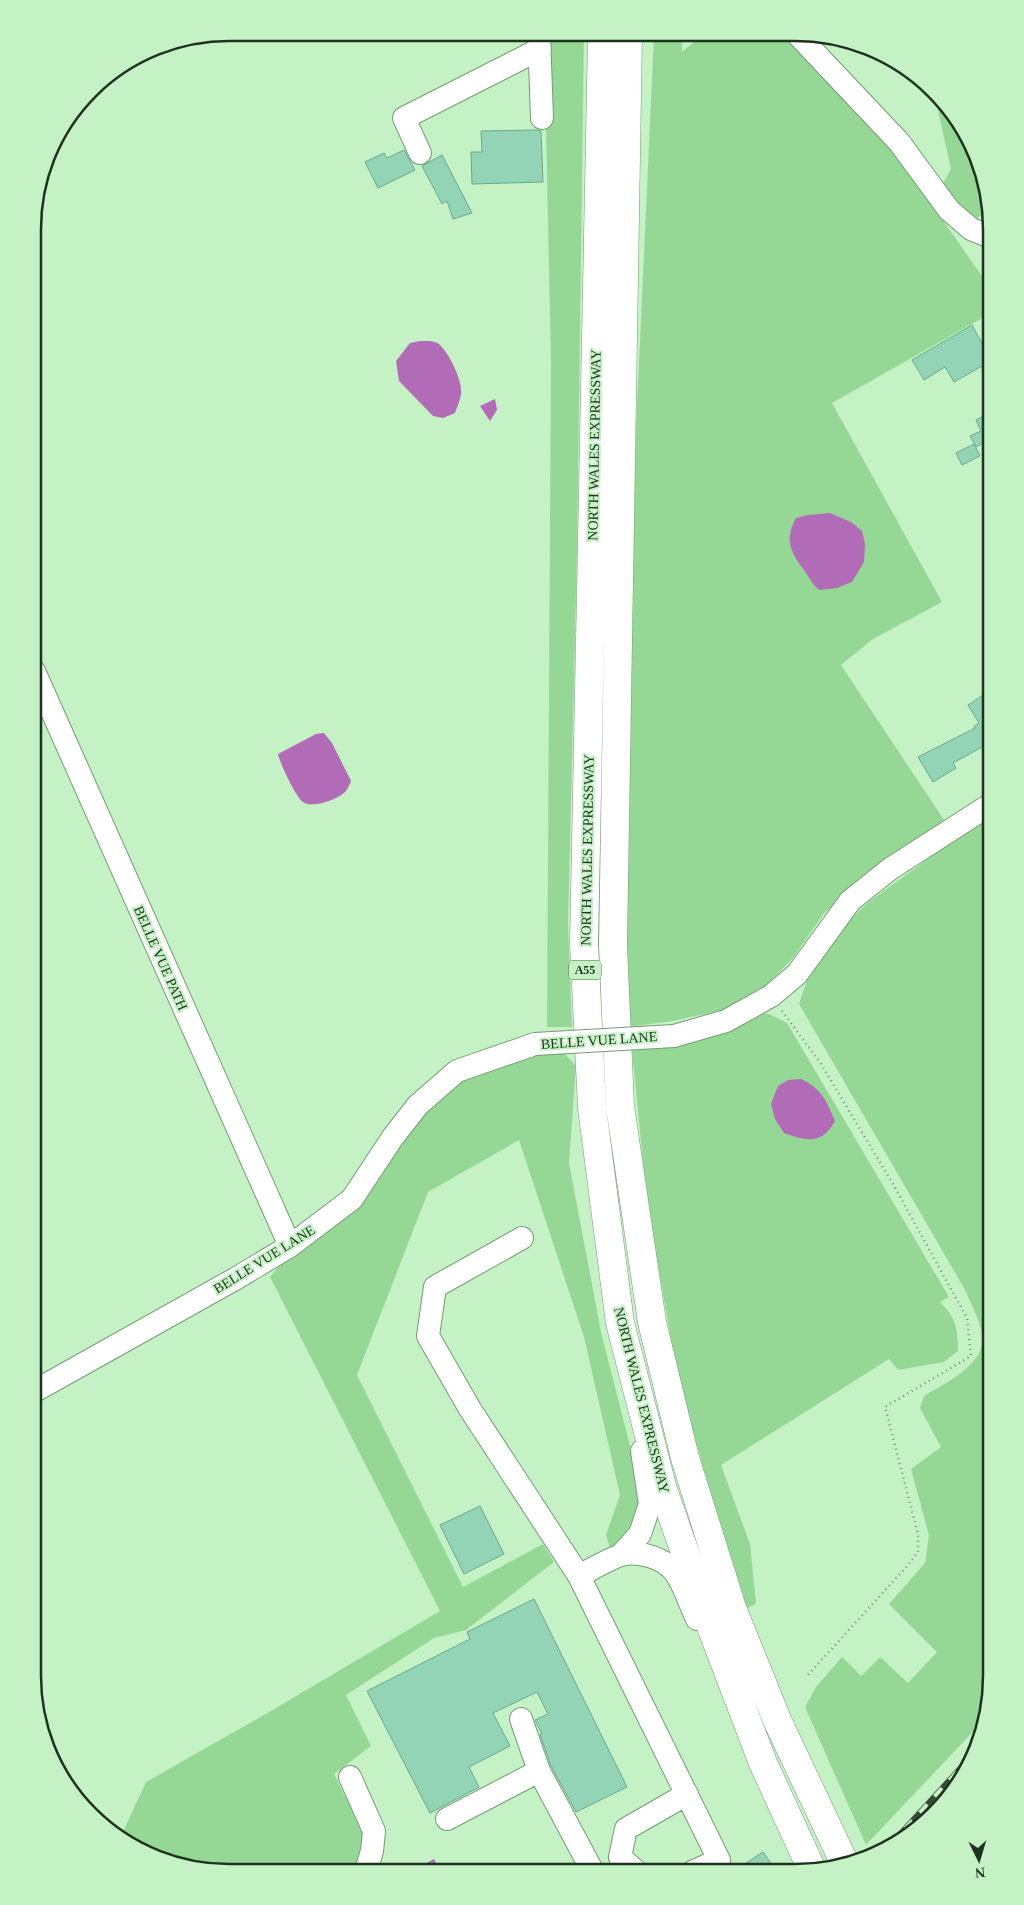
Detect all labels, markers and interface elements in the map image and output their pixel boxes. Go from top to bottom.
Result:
street label: NORTH WALES EXPRESSWAY [585,349,604,541]
street label: NORTH WALES EXPRESSWAY [578,754,597,946]
street label: BELLE VUE PATH [131,904,190,1013]
road number: A55 [569,960,601,980]
street label: BELLE VUE LANE [540,1029,658,1052]
street label: BELLE VUE LANE [211,1222,318,1297]
street label: NORTH WALES EXPRESSWAY [611,1305,672,1495]
north arrow [954,1835,1004,1885]
text: N [974,1865,986,1880]

